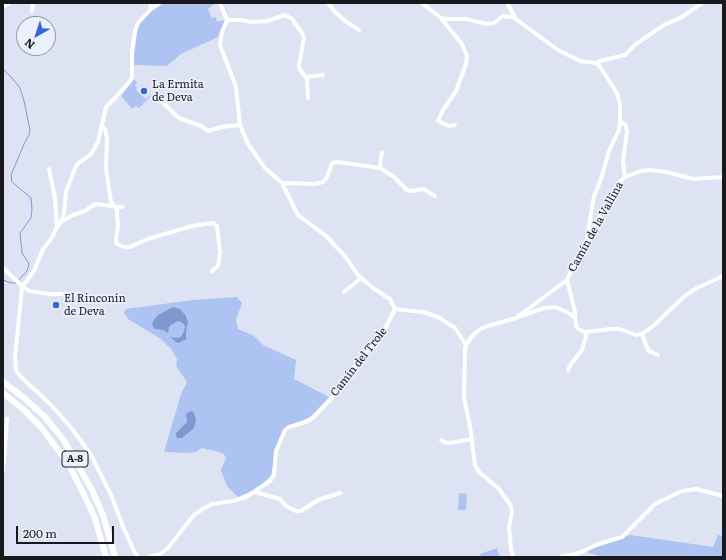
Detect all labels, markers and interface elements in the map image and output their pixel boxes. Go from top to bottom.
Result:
north arrow [16,16,56,56]
text: N [20,35,38,54]
place label: La Ermita de Deva [152,78,204,104]
marker: La Ermita de Deva [139,86,149,96]
street label: Camín de la Vallina [566,180,626,274]
place label: El Rinconín de Deva [64,292,126,318]
marker: El Rinconín de Deva [51,300,61,310]
street label: Camín del Trole [328,325,390,399]
road number: A-8 [62,451,88,467]
scale bar [18,518,116,544]
text: 200 m [23,524,57,542]

